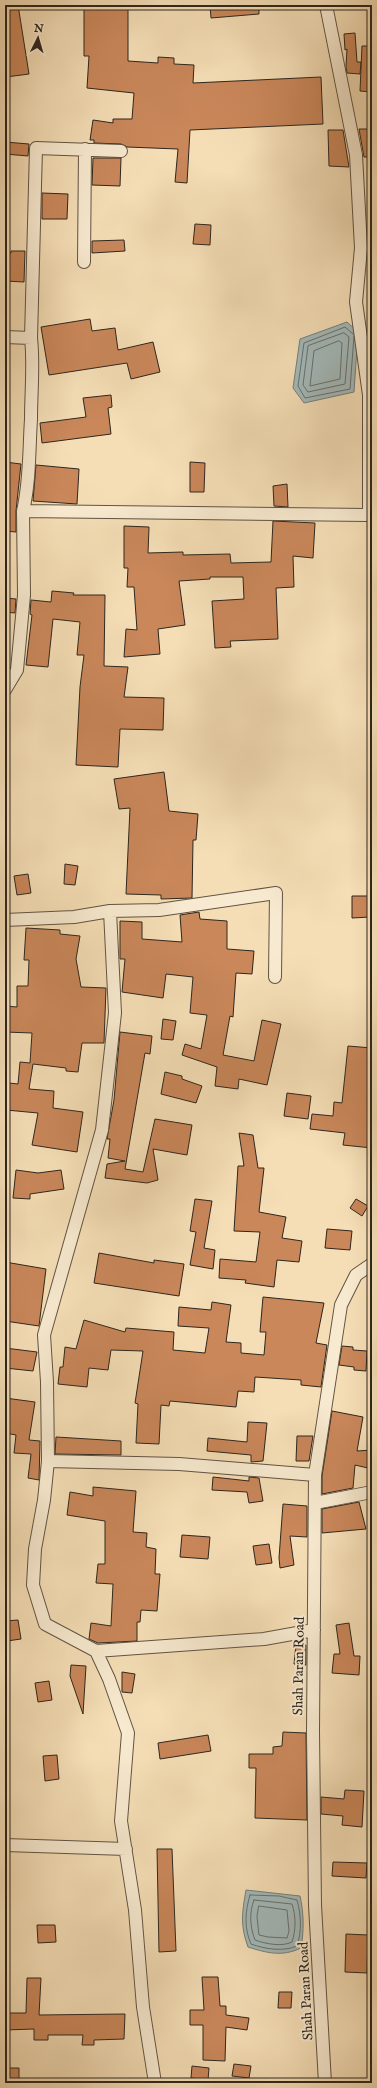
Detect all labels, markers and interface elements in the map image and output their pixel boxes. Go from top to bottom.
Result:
north arrow [18,18,58,58]
text: N [32,22,45,36]
street label: Shah Paran Road [289,1616,309,1715]
street label: Shah Paran Road [294,1941,318,2041]

